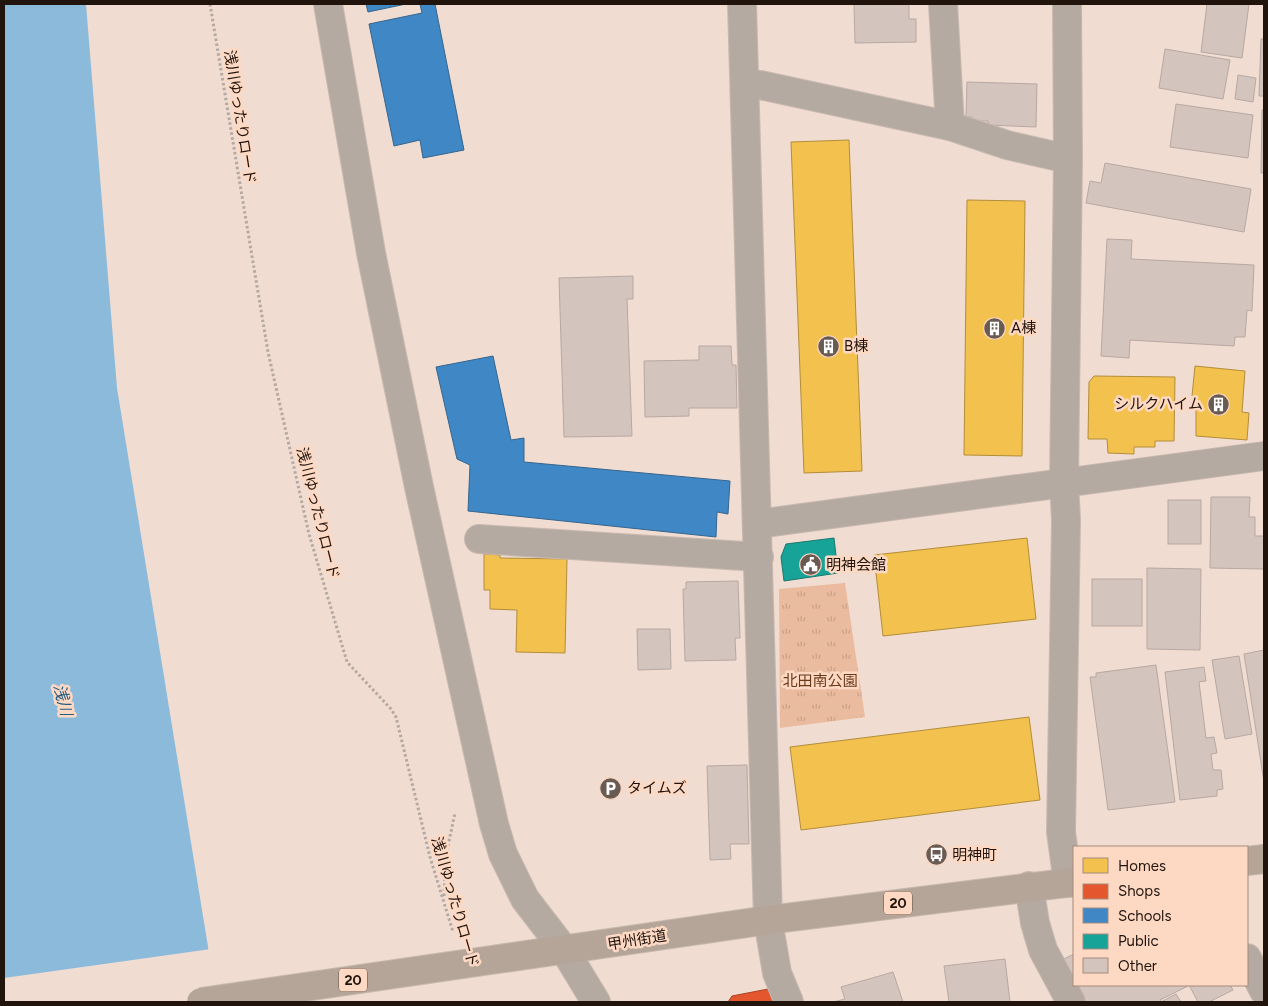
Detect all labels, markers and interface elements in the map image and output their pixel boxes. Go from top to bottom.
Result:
street label: 浅川ゆったりロード [221,49,259,185]
building icon: A棟 [983,316,1007,340]
place label: A棟 [1011,319,1036,337]
building icon: B棟 [816,334,840,358]
place label: B棟 [844,337,868,355]
building icon: シルクハイム [1207,392,1231,416]
place label: シルクハイム [1114,395,1203,413]
street label: 浅川ゆったりロード [293,445,343,581]
public building icon: 明神会館 [798,553,822,577]
place label: 明神会館 [826,556,886,574]
park label: 北田南公園 [782,672,858,690]
water label: 浅川 [50,682,77,720]
parking icon: タイムズ [599,776,623,800]
place label: タイムズ [627,779,687,797]
street label: 浅川ゆったりロード [428,835,482,969]
bus stop icon: 明神町 [924,843,948,867]
place label: 明神町 [952,846,997,864]
legend [1073,846,1248,986]
text: Homes [1118,857,1166,875]
text: Shops [1118,882,1160,900]
road number: 20 [884,891,912,914]
text: Schools [1118,907,1171,925]
street label: 甲州街道 [606,926,668,954]
text: Public [1118,932,1159,950]
text: Other [1118,957,1157,975]
road number: 20 [339,968,367,992]

